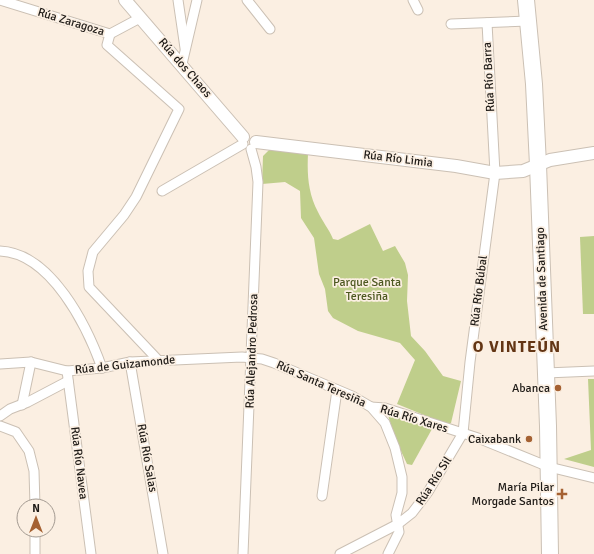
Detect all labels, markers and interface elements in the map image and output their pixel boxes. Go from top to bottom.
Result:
street label: Rúa Zaragoza [36,5,106,39]
street label: Rúa dos Chaos [155,35,215,101]
street label: Rúa Río Barra [480,42,498,112]
street label: Rúa Río Limia [362,147,434,171]
street label: Avenida de Santiago [533,227,551,331]
street label: Rúa Río Búbal [467,254,491,327]
park label: Parque Santa Teresiña [333,275,401,304]
street label: Rúa Alejandro Pedrosa [243,293,261,409]
district label: O VINTEÚN [473,337,561,357]
street label: Rúa de Guizamonde [74,352,176,378]
street label: Rúa Santa Teresiña [274,357,368,411]
place label: Abanca [512,381,550,396]
marker: Abanca [553,383,563,393]
street label: Rúa Río Xares [378,402,450,436]
street label: Rúa Río Salas [134,423,160,493]
street label: Rúa Río Navea [67,426,91,500]
place label: Caixabank [468,432,521,447]
marker: Caixabank [524,434,534,444]
street label: Rúa Río Sil [413,453,456,508]
place label: María Pilar Morgade Santos [472,480,555,509]
marker: María Pilar Morgade Santos [557,489,567,499]
north arrow [16,498,56,538]
text: N [32,502,40,515]

